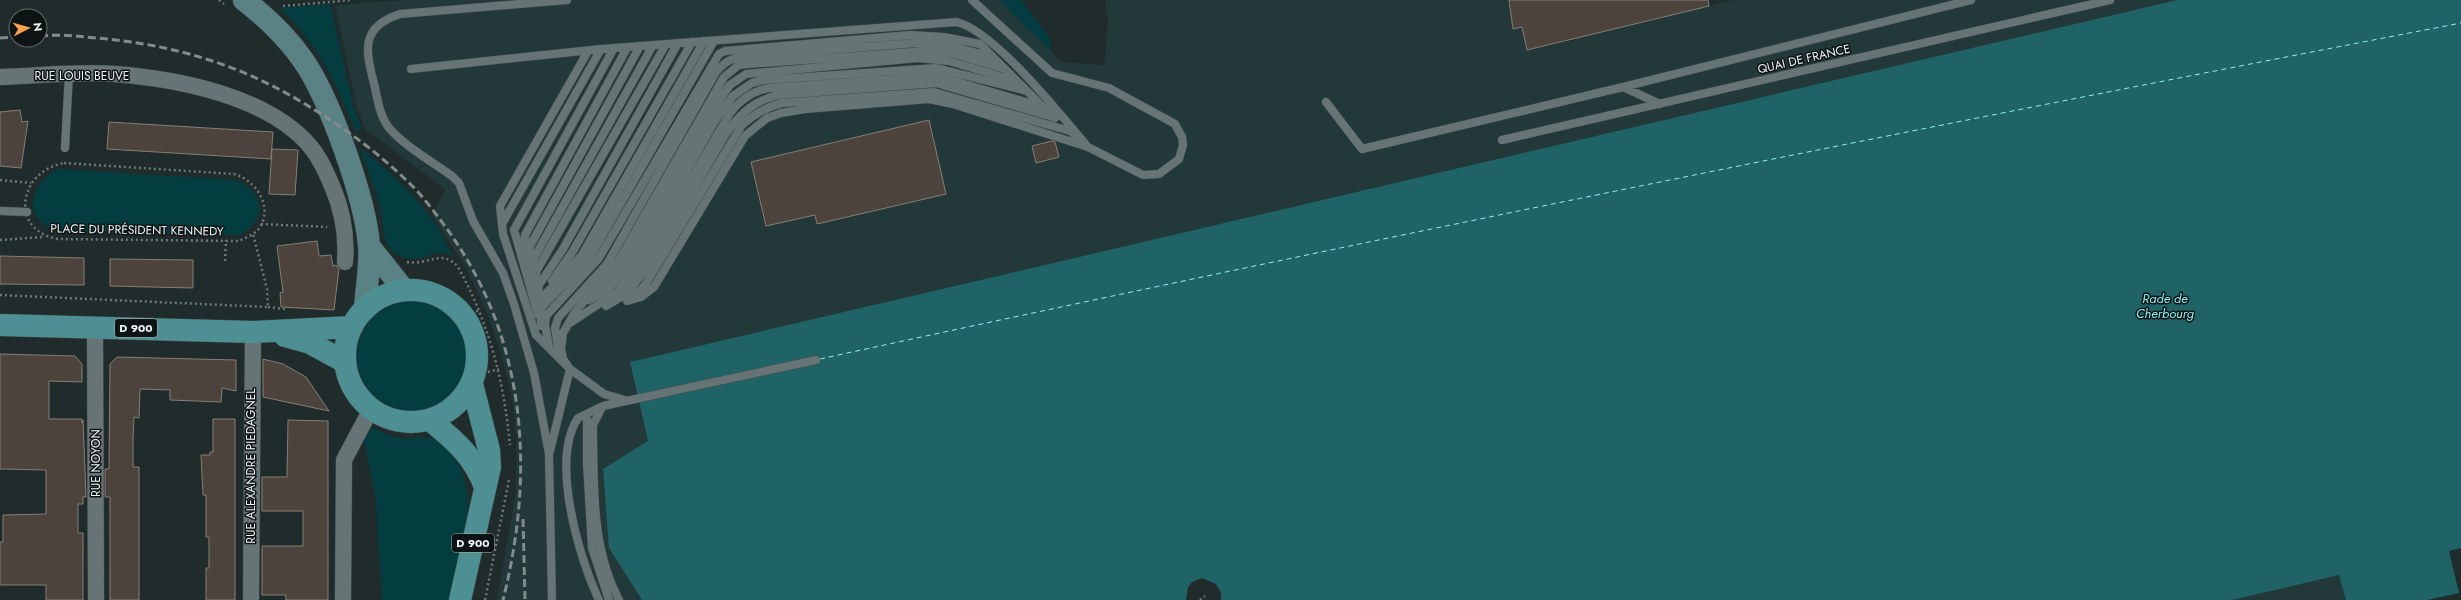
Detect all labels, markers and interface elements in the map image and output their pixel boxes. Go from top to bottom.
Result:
north arrow [8,8,48,48]
text: N [30,22,46,32]
street label: QUAI DE FRANCE [1756,40,1852,78]
street label: RUE LOUIS BEUVE [35,67,129,85]
street label: PLACE DU PRÉSIDENT KENNEDY [50,219,224,241]
water label: Rade de Cherbourg [2136,289,2194,323]
road number: D 900 [115,319,157,337]
street label: RUE ALEXANDRE PIEDAGNEL [242,388,260,544]
street label: RUE NOYON [87,429,105,497]
road number: D 900 [452,534,494,552]

